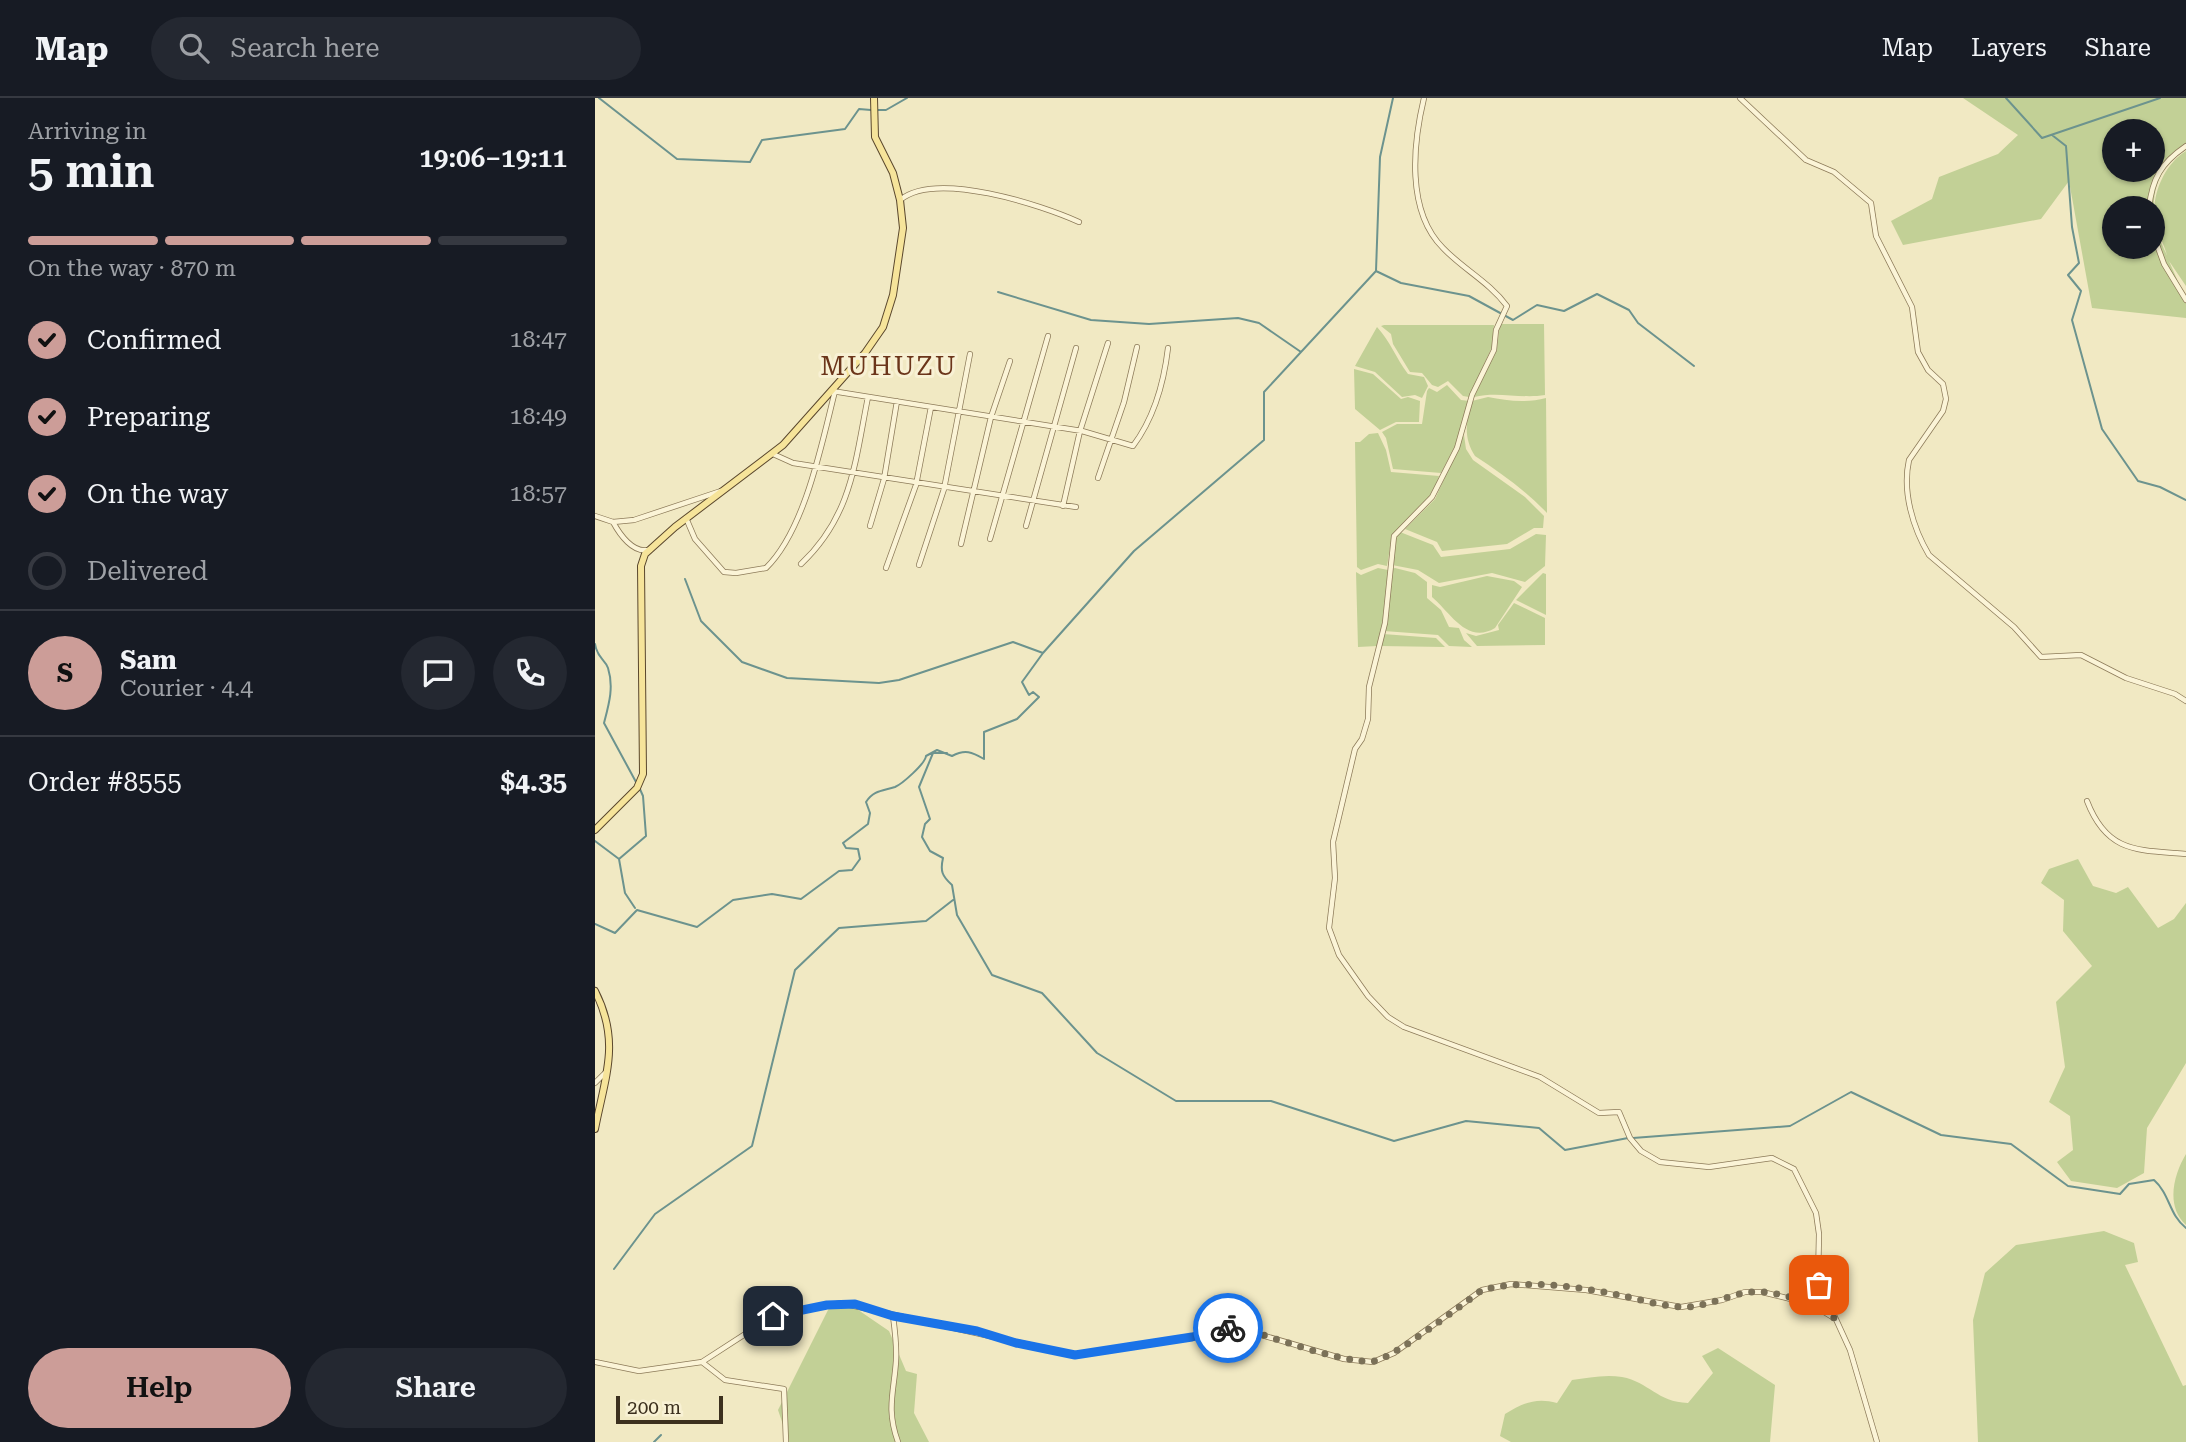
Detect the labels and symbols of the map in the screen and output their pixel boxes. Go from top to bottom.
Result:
district label: MUHUZU [820,351,958,381]
pin [1789,1255,1849,1315]
pin [743,1286,803,1346]
courier [1193,1293,1263,1363]
scale bar [616,1393,723,1425]

